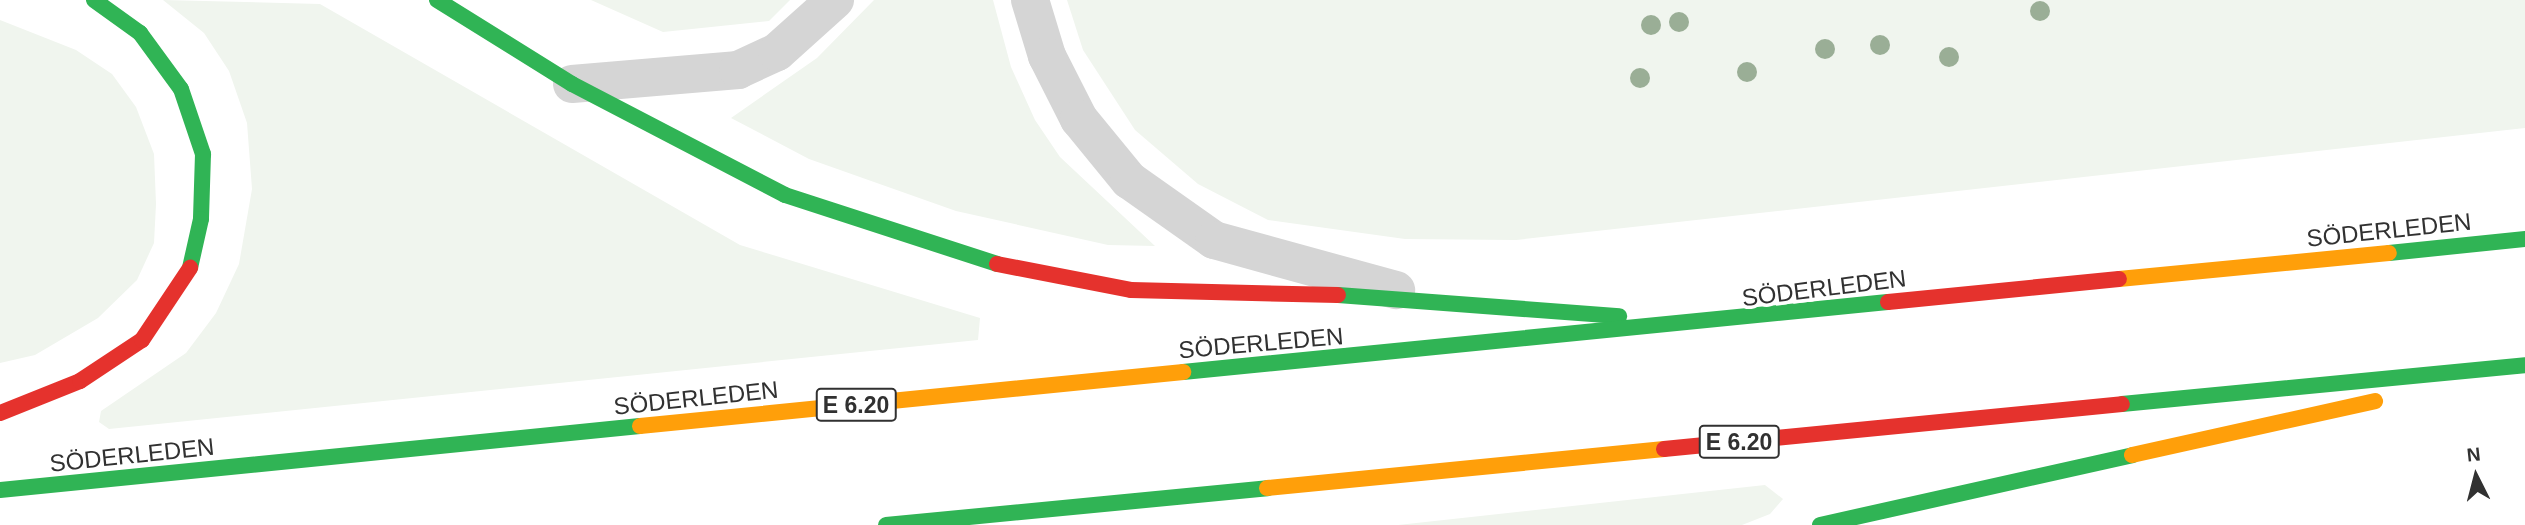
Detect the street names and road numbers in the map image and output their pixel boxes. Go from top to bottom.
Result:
street label: SÖDERLEDEN [2305,207,2473,253]
street label: SÖDERLEDEN [1740,264,1908,312]
street label: SÖDERLEDEN [1177,321,1345,365]
street label: SÖDERLEDEN [612,375,780,421]
road number: E 6.20 [816,386,896,424]
road number: E 6.20 [1699,422,1779,462]
street label: SÖDERLEDEN [48,432,216,478]

